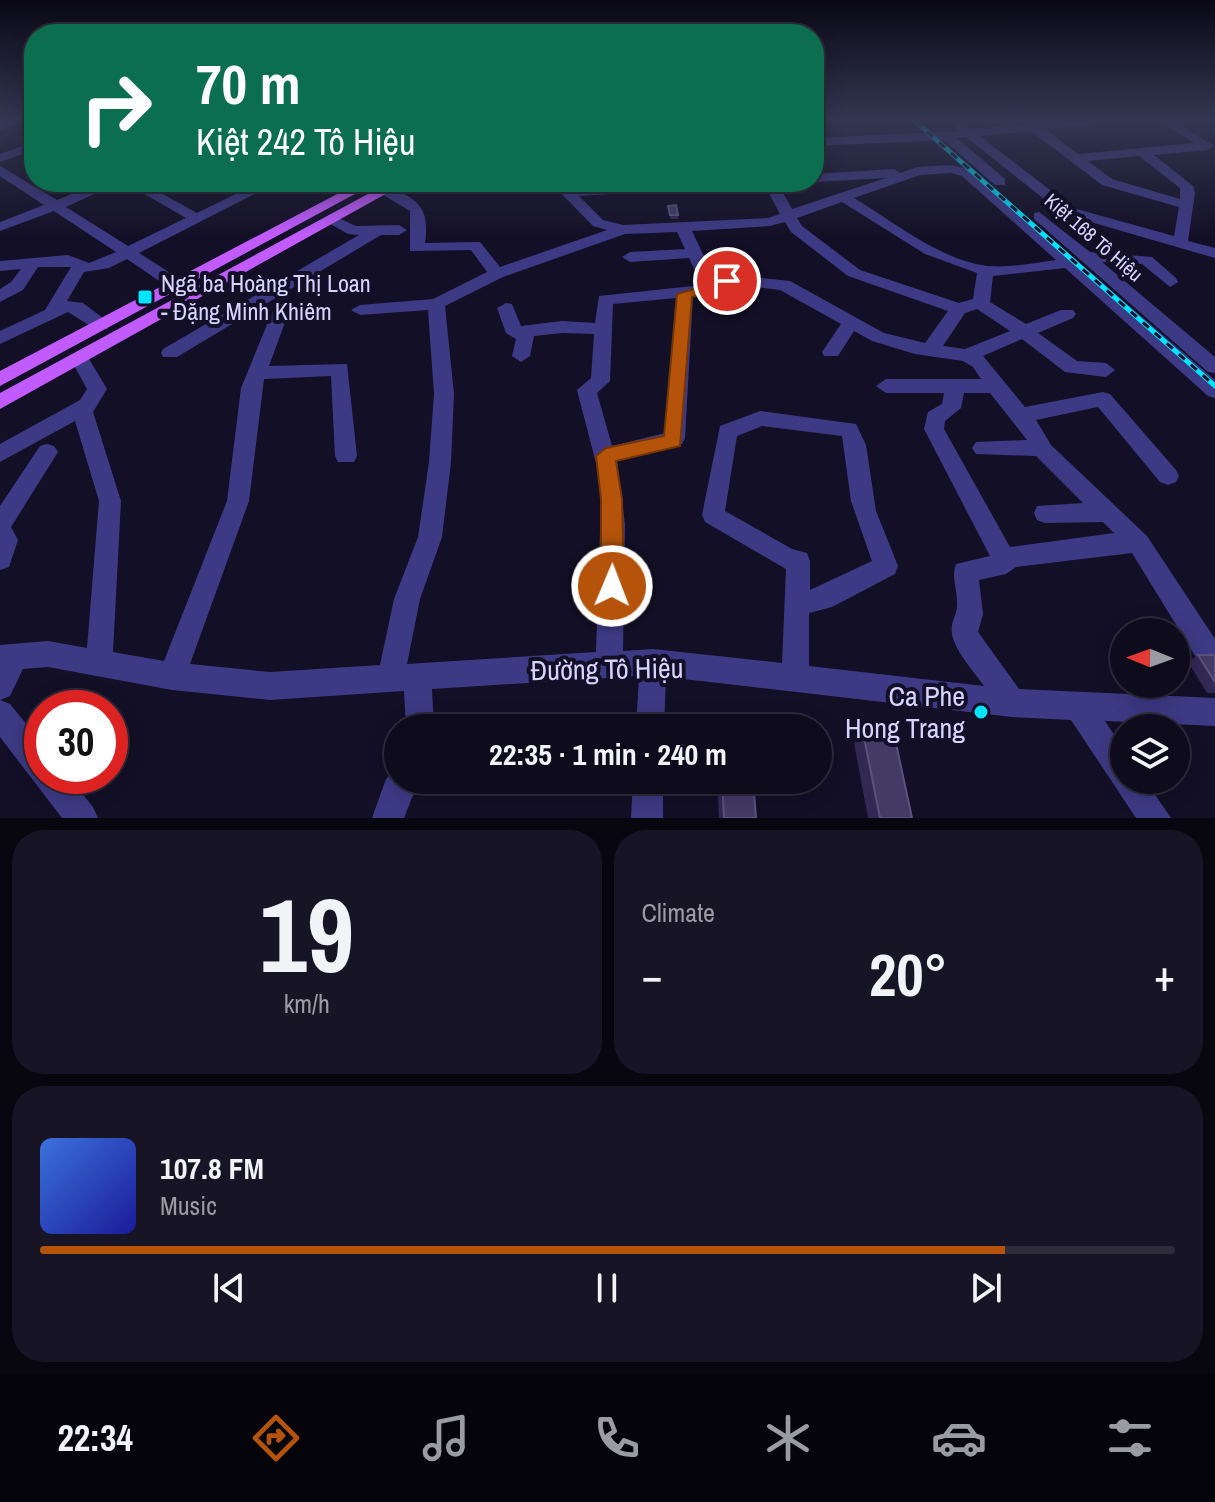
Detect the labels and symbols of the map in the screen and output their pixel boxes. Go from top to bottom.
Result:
street label: Kiệt 168 Tô Hiệu [1039,187,1149,287]
pin [693,247,761,315]
place label: Ngã ba Hoàng Thị Loan - Đặng Minh Khiêm [161,267,371,327]
marker: Ngã ba Hoàng Thị Loan - Đặng Minh Khiêm [136,288,154,306]
position arrow [570,544,654,628]
north arrow [1110,618,1190,698]
street label: Đường Tô Hiệu [530,649,684,689]
place label: Ca Phe Hong Trang [845,677,965,747]
speed limit sign: 30 [24,690,128,794]
marker: Ca Phe Hong Trang [972,703,990,721]

